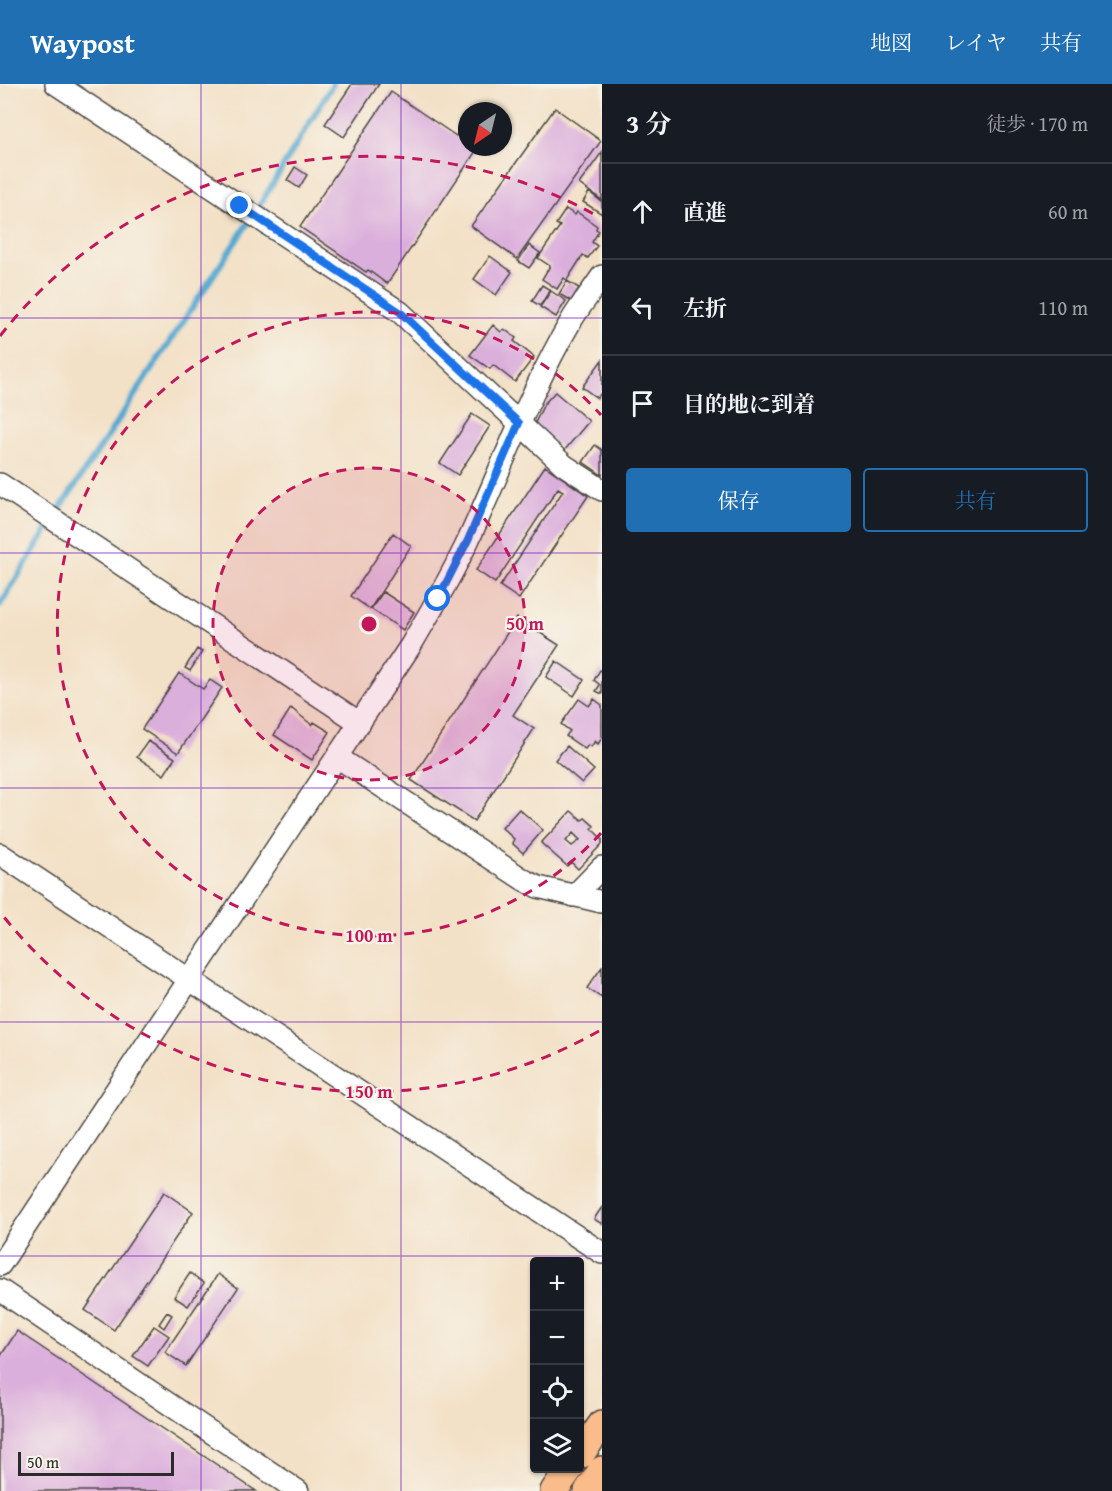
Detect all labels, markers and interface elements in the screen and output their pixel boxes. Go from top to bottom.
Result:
text: Waypost [30,22,135,63]
text: 地図 [870,27,912,58]
text: レイヤ [945,27,1007,58]
text: 共有 [1040,27,1082,58]
north arrow [458,102,512,156]
text: 3 分 [626,104,671,143]
text: 徒歩 · 170 m [986,109,1088,138]
route end [226,192,252,218]
icon: ahead [626,195,659,228]
text: 直進 [683,196,727,228]
text: 60 m [1048,197,1088,226]
icon: left [626,291,659,324]
text: 左折 [683,292,727,324]
text: 110 m [1038,293,1088,322]
icon: arrive [626,387,659,420]
text: 目的地に到着 [683,388,815,420]
button: 保存 [626,468,851,532]
button: 共有 [863,468,1088,532]
route start [424,585,450,611]
text: 50 m [506,610,545,637]
centre of rings [359,614,379,634]
text: 100 m [345,922,393,949]
text: 150 m [345,1078,393,1105]
map controls [530,1257,584,1473]
button: + [530,1257,584,1311]
button: − [530,1311,584,1365]
button: locate [530,1365,584,1419]
button: layers [530,1419,584,1473]
scale bar [18,1449,174,1476]
text: 50 m [27,1450,59,1474]

